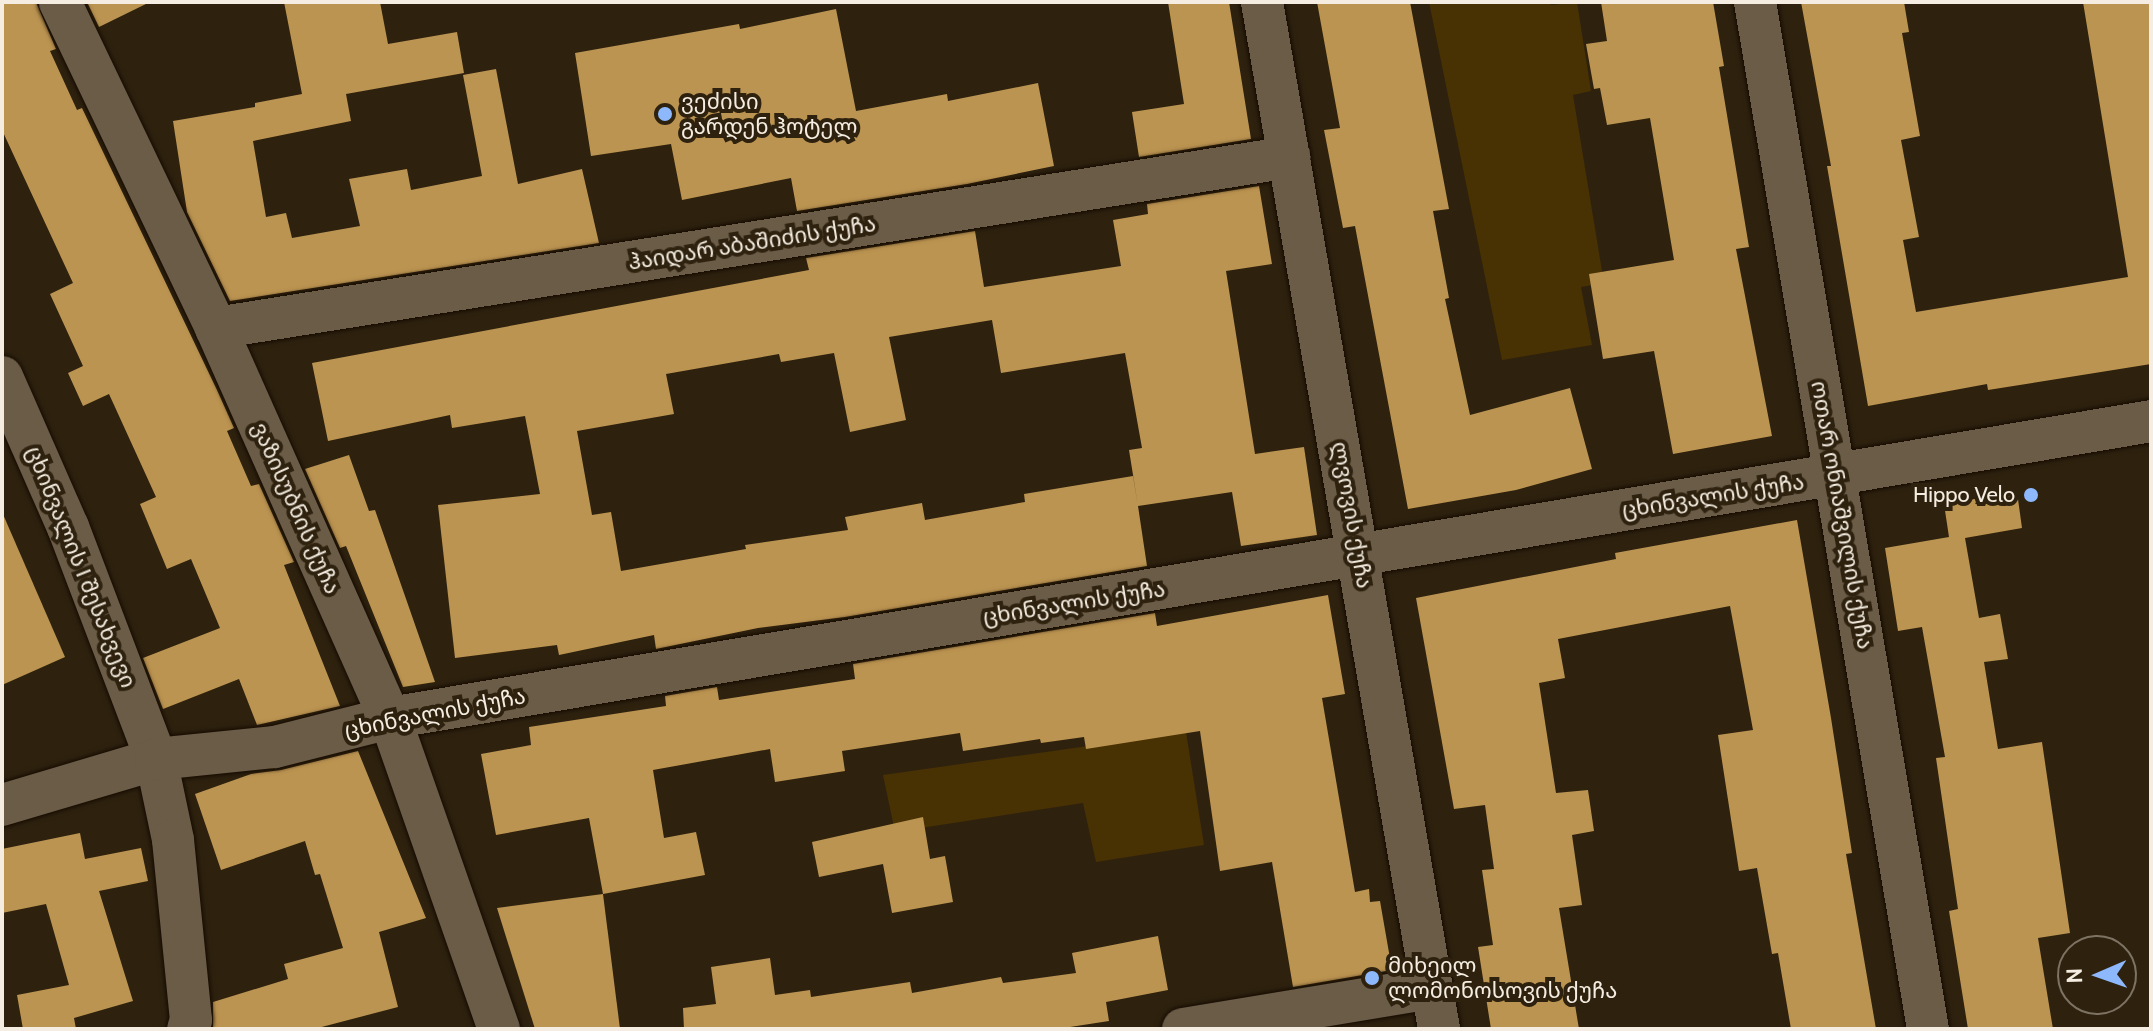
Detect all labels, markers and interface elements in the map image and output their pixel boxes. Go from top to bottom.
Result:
place label: ვეძისი გარდენ ჰოტელ [681,88,857,140]
marker: ვეძისი გარდენ ჰოტელ [656,105,674,123]
street label: ჰაიდარ აბაშიძის ქუჩა [626,210,878,276]
street label: ოთარ ონიაშვილის ქუჩა [1805,379,1879,651]
street label: ვაზისუბნის ქუჩა [246,418,346,598]
street label: ლვოვის ქუჩა [1326,440,1378,590]
street label: ცხინვალის I შესახვევი [20,442,142,692]
street label: ცხინვალის ქუჩა [1620,469,1806,523]
place label: Hippo Velo [1913,482,2015,508]
marker: Hippo Velo [2022,486,2040,504]
street label: ცხინვალის ქუჩა [981,576,1167,630]
street label: ცხინვალის ქუჩა [342,682,528,744]
north arrow [2057,935,2137,1015]
place label: მიხეილ ლომონოსოვის ქუჩა [1388,952,1617,1004]
text: N [2061,968,2088,984]
marker: მიხეილ ლომონოსოვის ქუჩა [1363,969,1381,987]

